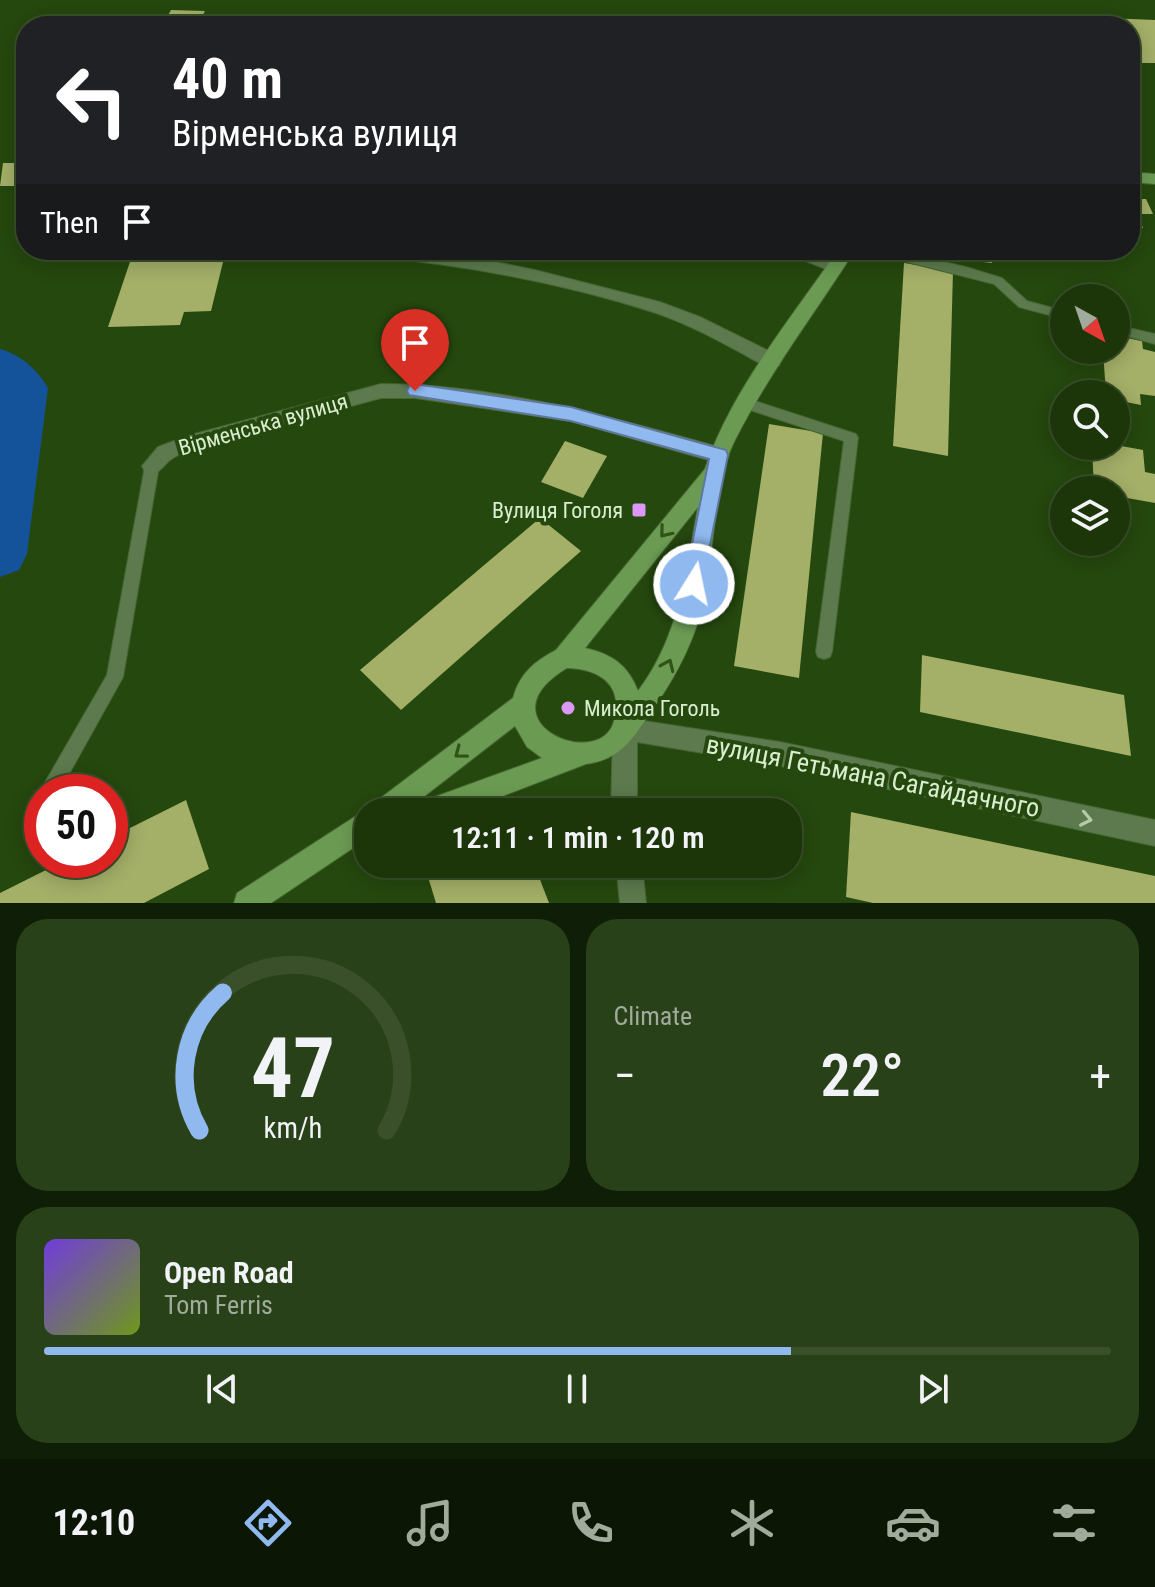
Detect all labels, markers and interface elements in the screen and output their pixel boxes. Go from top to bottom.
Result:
text: 40 m [172,46,283,112]
icon: left [40,48,144,152]
text: Вірменська вулиця [172,113,458,155]
icon: arrive [115,200,159,244]
text: Then [40,205,99,240]
north arrow [1050,284,1130,364]
map controls [1050,284,1130,556]
pin [381,309,449,391]
icon: arrive [393,321,437,365]
button: search [1050,380,1130,460]
street label: Вірменська вулиця [176,388,351,461]
button: layers [1050,476,1130,556]
place label: Вулиця Гоголя [492,498,623,523]
marker: Вулиця Гоголя [630,501,648,519]
one-way arrow [661,523,675,538]
position arrow [652,542,736,626]
one-way arrow [658,658,674,673]
place label: Микола Гоголь [584,696,720,721]
marker: Микола Гоголь [559,699,577,717]
street label: вулиця Гетьмана Сагайдачного [704,729,1042,823]
one-way arrow [454,744,469,758]
speed limit sign: 50 [24,774,128,878]
one-way arrow [1079,809,1093,826]
text: 12:11 · 1 min · 120 m [451,820,705,855]
text: Climate [614,1001,692,1031]
text: 47 [251,1020,335,1117]
text: 22° [821,1040,904,1111]
text: − [614,1050,636,1102]
text: + [1089,1050,1111,1102]
text: km/h [263,1111,322,1145]
text: Open Road [164,1255,294,1290]
text: Tom Ferris [164,1290,273,1320]
icon: previous [200,1367,244,1411]
icon: pause [555,1367,599,1411]
icon: next [911,1367,955,1411]
icon: directions [240,1495,296,1551]
icon: music [402,1495,458,1551]
icon: phone [563,1495,619,1551]
icon: climate [724,1495,780,1551]
icon: car [885,1495,941,1551]
icon: filters [1046,1495,1102,1551]
text: 12:10 [53,1502,135,1544]

